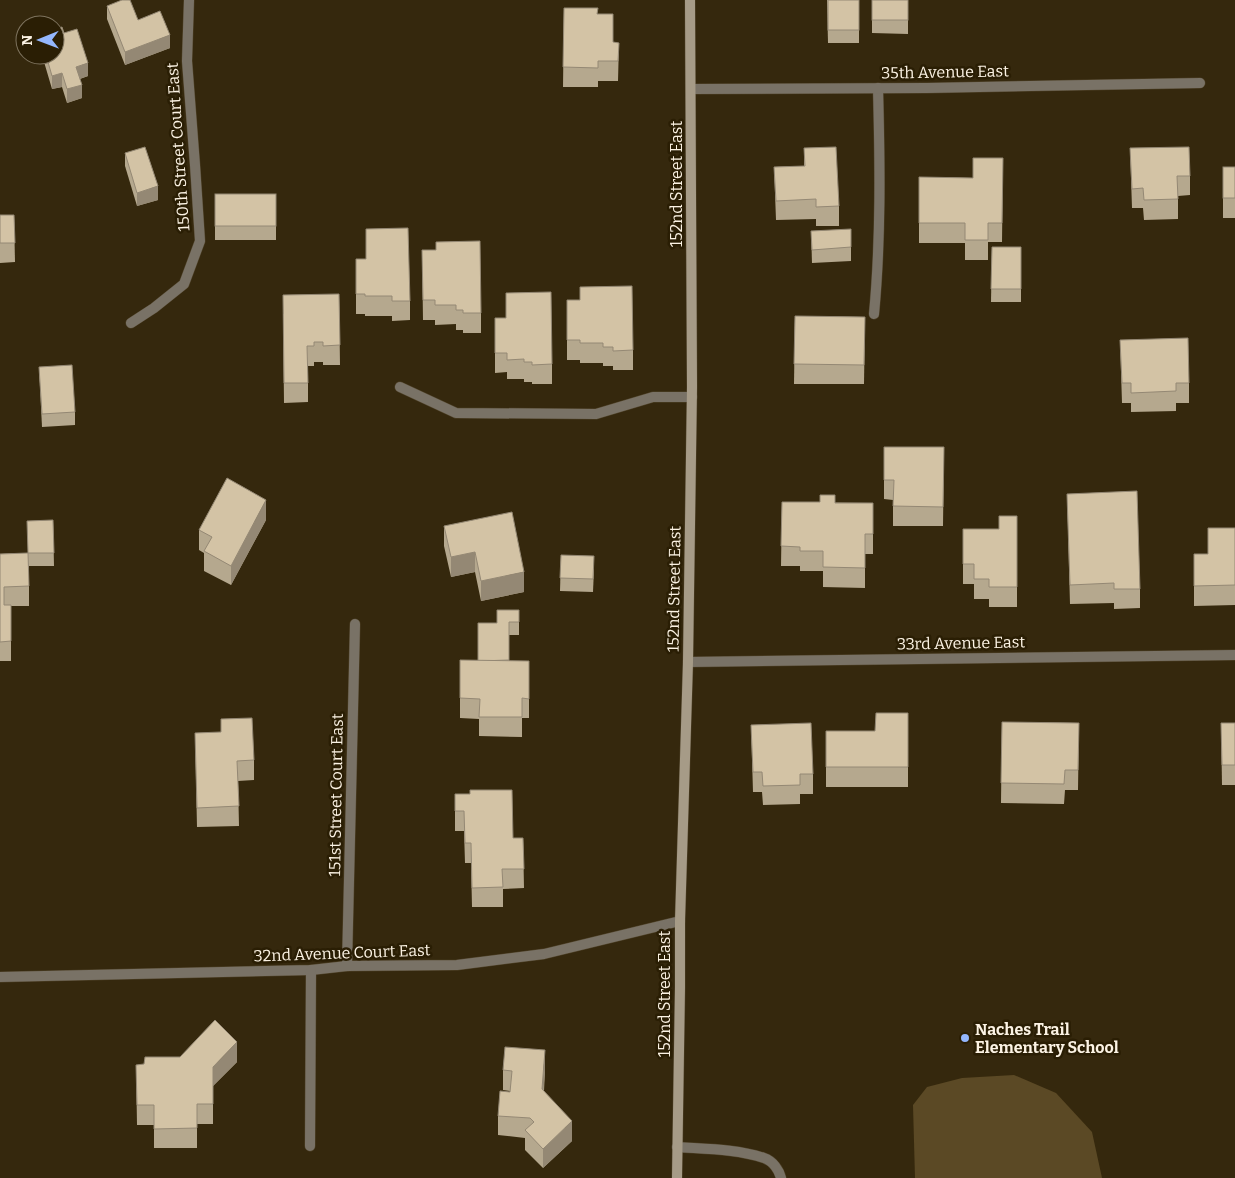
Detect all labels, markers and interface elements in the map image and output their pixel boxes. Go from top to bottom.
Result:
north arrow [15,15,65,65]
text: N [19,34,36,46]
street label: 35th Avenue East [881,61,1009,83]
street label: 150th Street Court East [163,62,193,232]
street label: 152nd Street East [667,121,686,247]
street label: 152nd Street East [663,525,685,652]
street label: 33rd Avenue East [897,632,1026,654]
street label: 151st Street Court East [325,713,347,877]
street label: 152nd Street East [655,931,674,1057]
street label: 32nd Avenue Court East [253,940,431,966]
place label: Naches Trail Elementary School [975,1020,1119,1057]
marker: Naches Trail Elementary School [959,1032,971,1044]

